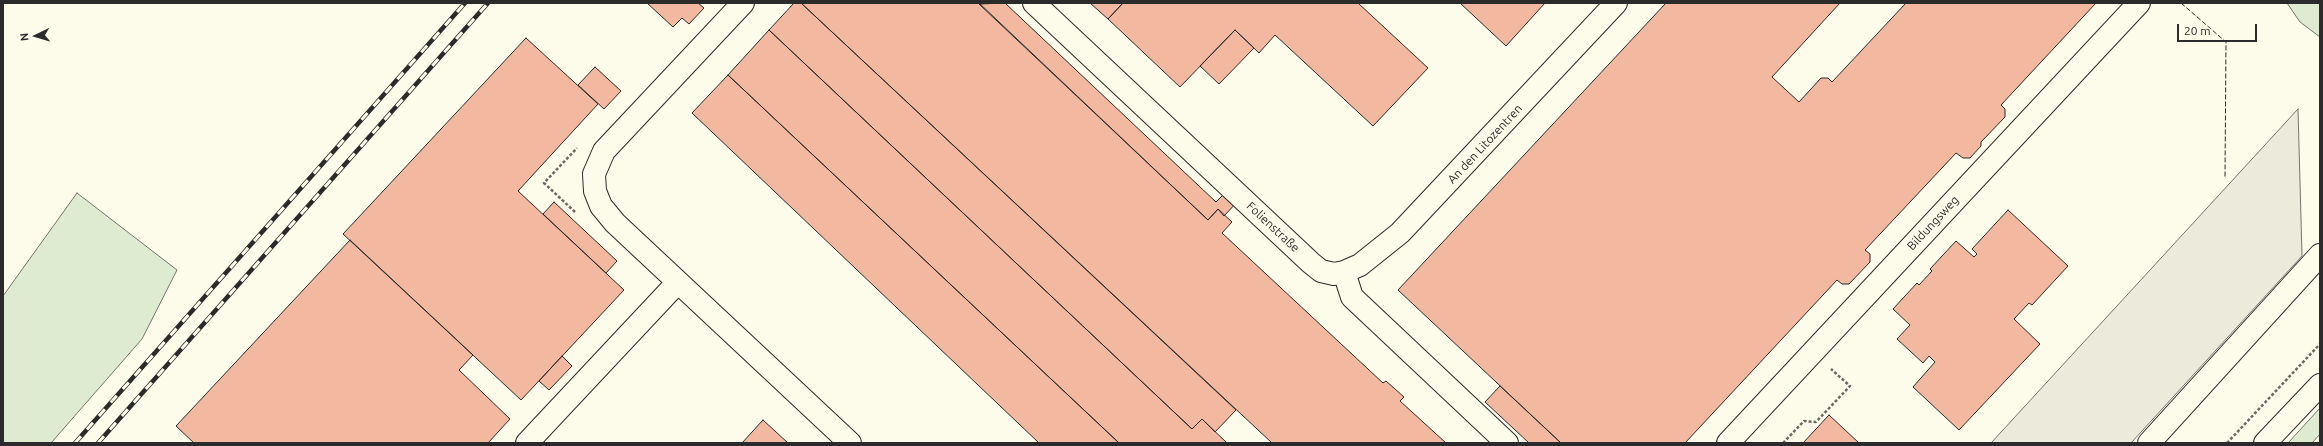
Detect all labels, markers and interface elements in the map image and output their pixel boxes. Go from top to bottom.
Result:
north arrow [16,16,56,56]
scale bar [2179,16,2259,42]
text: 20 m [2184,24,2211,37]
text: N [18,32,30,42]
street label: An den Litozentren [1445,101,1525,187]
street label: Bildungsweg [1904,193,1962,253]
street label: Folienstraße [1243,199,1303,255]

